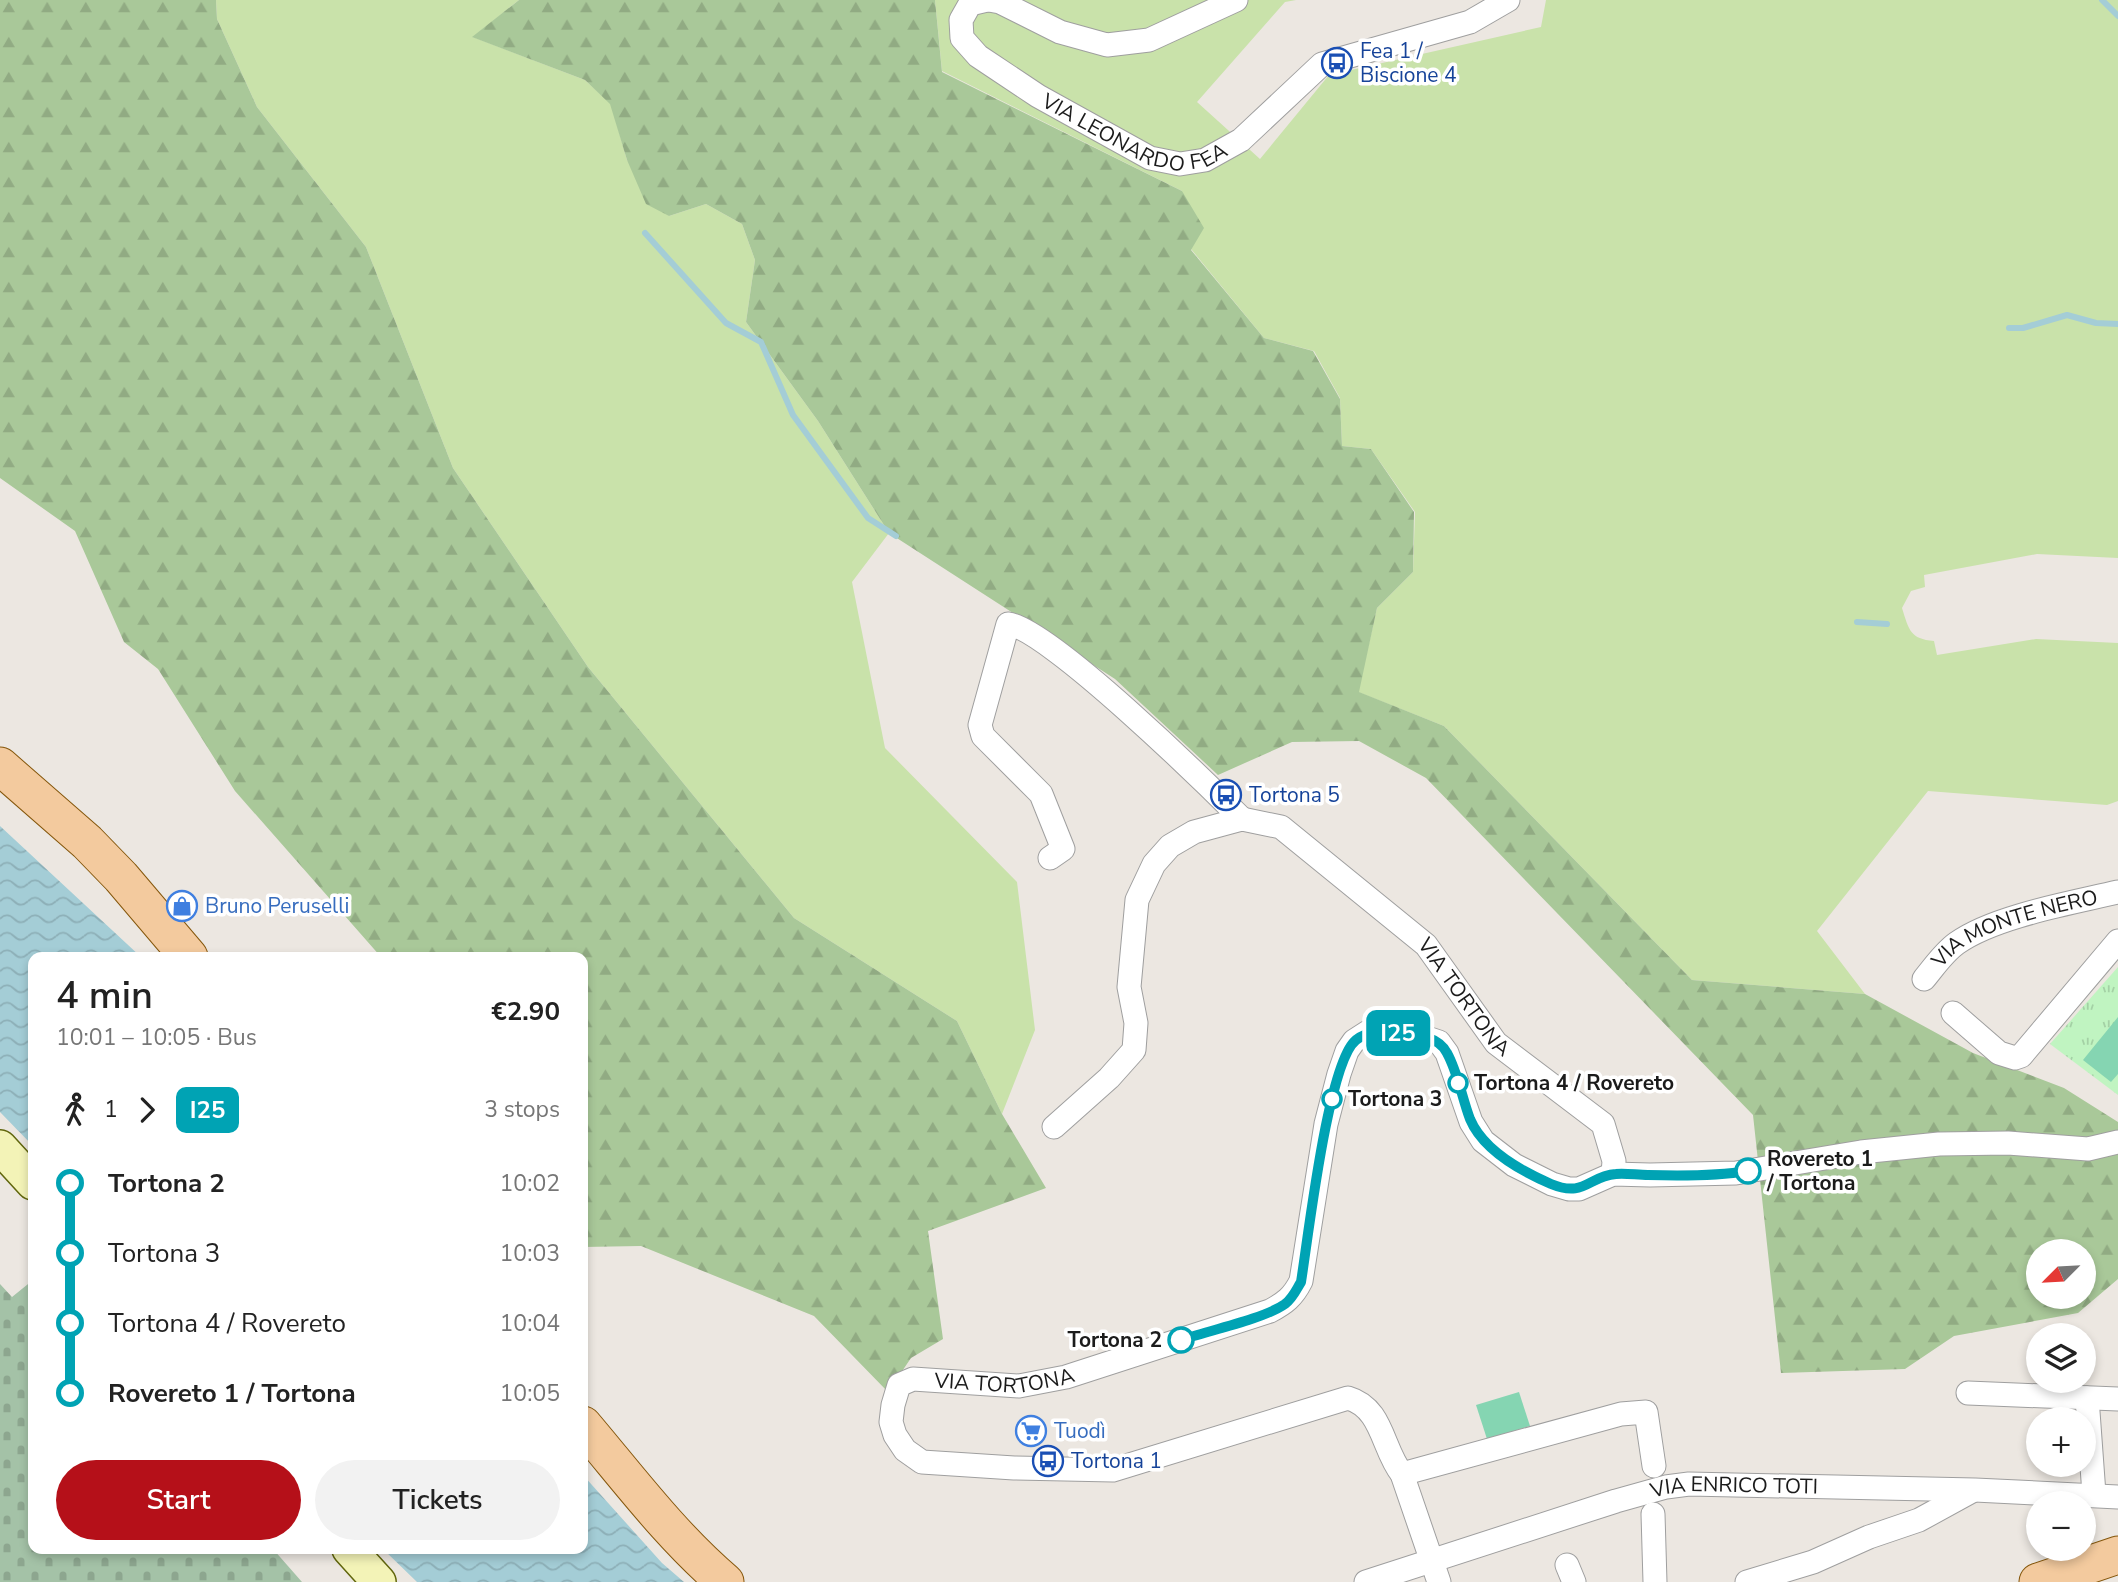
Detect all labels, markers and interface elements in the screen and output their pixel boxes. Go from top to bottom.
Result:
place label: Fea 1 / Biscione 4 [1360,37,1457,89]
bus stop icon: Fea 1 / Biscione 4 [1320,46,1354,80]
street label: VIA LEONARDO FEA [1036,86,1232,179]
bus stop icon: Tortona 5 [1209,778,1243,812]
place label: Tortona 5 [1249,781,1340,809]
street label: VIA MONTE NERO [1924,883,2100,974]
shop icon: Bruno Peruselli [165,889,199,923]
place label: Bruno Peruselli [205,892,349,920]
street label: VIA TORTONA [1411,931,1516,1063]
text: 4 min [56,970,153,1021]
text: €2.90 [491,994,560,1029]
line badge: I25 [1358,1010,1438,1056]
text: I25 [1380,1017,1416,1049]
text: 10:01 – 10:05 · Bus [56,1022,257,1053]
place label: Tortona 4 / Rovereto [1474,1069,1674,1097]
marker: Tortona 4 / Rovereto [1448,1073,1468,1093]
place label: Tortona 3 [1348,1085,1442,1113]
marker: Tortona 3 [1322,1089,1342,1109]
icon: walk [56,1091,94,1129]
icon: forward [128,1091,166,1129]
text: 1 [104,1094,118,1125]
text: I25 [190,1094,225,1126]
text: 3 stops [484,1094,560,1125]
place label: Rovereto 1 / Tortona [1766,1145,1873,1197]
marker: Rovereto 1 / Tortona [1735,1158,1761,1184]
text: Tortona 2 [108,1166,225,1201]
text: 10:02 [500,1168,560,1199]
text: Tortona 3 [108,1236,220,1271]
text: 10:03 [500,1238,560,1269]
north arrow [2026,1239,2096,1309]
map controls [2026,1239,2096,1561]
text: Tortona 4 / Rovereto [108,1306,346,1341]
text: 10:04 [500,1308,560,1339]
button: layers [2026,1323,2096,1393]
place label: Tortona 2 [1068,1326,1162,1354]
marker: Tortona 2 [1168,1327,1194,1353]
street label: VIA TORTONA [933,1361,1078,1400]
text: Rovereto 1 / Tortona [108,1376,356,1411]
text: 10:05 [500,1378,560,1409]
button: + [2026,1407,2096,1477]
supermarket icon: Tuodì [1014,1414,1048,1448]
place label: Tuodì [1054,1417,1106,1445]
bus stop icon: Tortona 1 [1031,1444,1065,1478]
place label: Tortona 1 [1071,1447,1162,1475]
button: Start [56,1460,301,1540]
button: Tickets [315,1460,560,1540]
street label: VIA ENRICO TOTI [1646,1470,1818,1505]
button: − [2026,1491,2096,1561]

